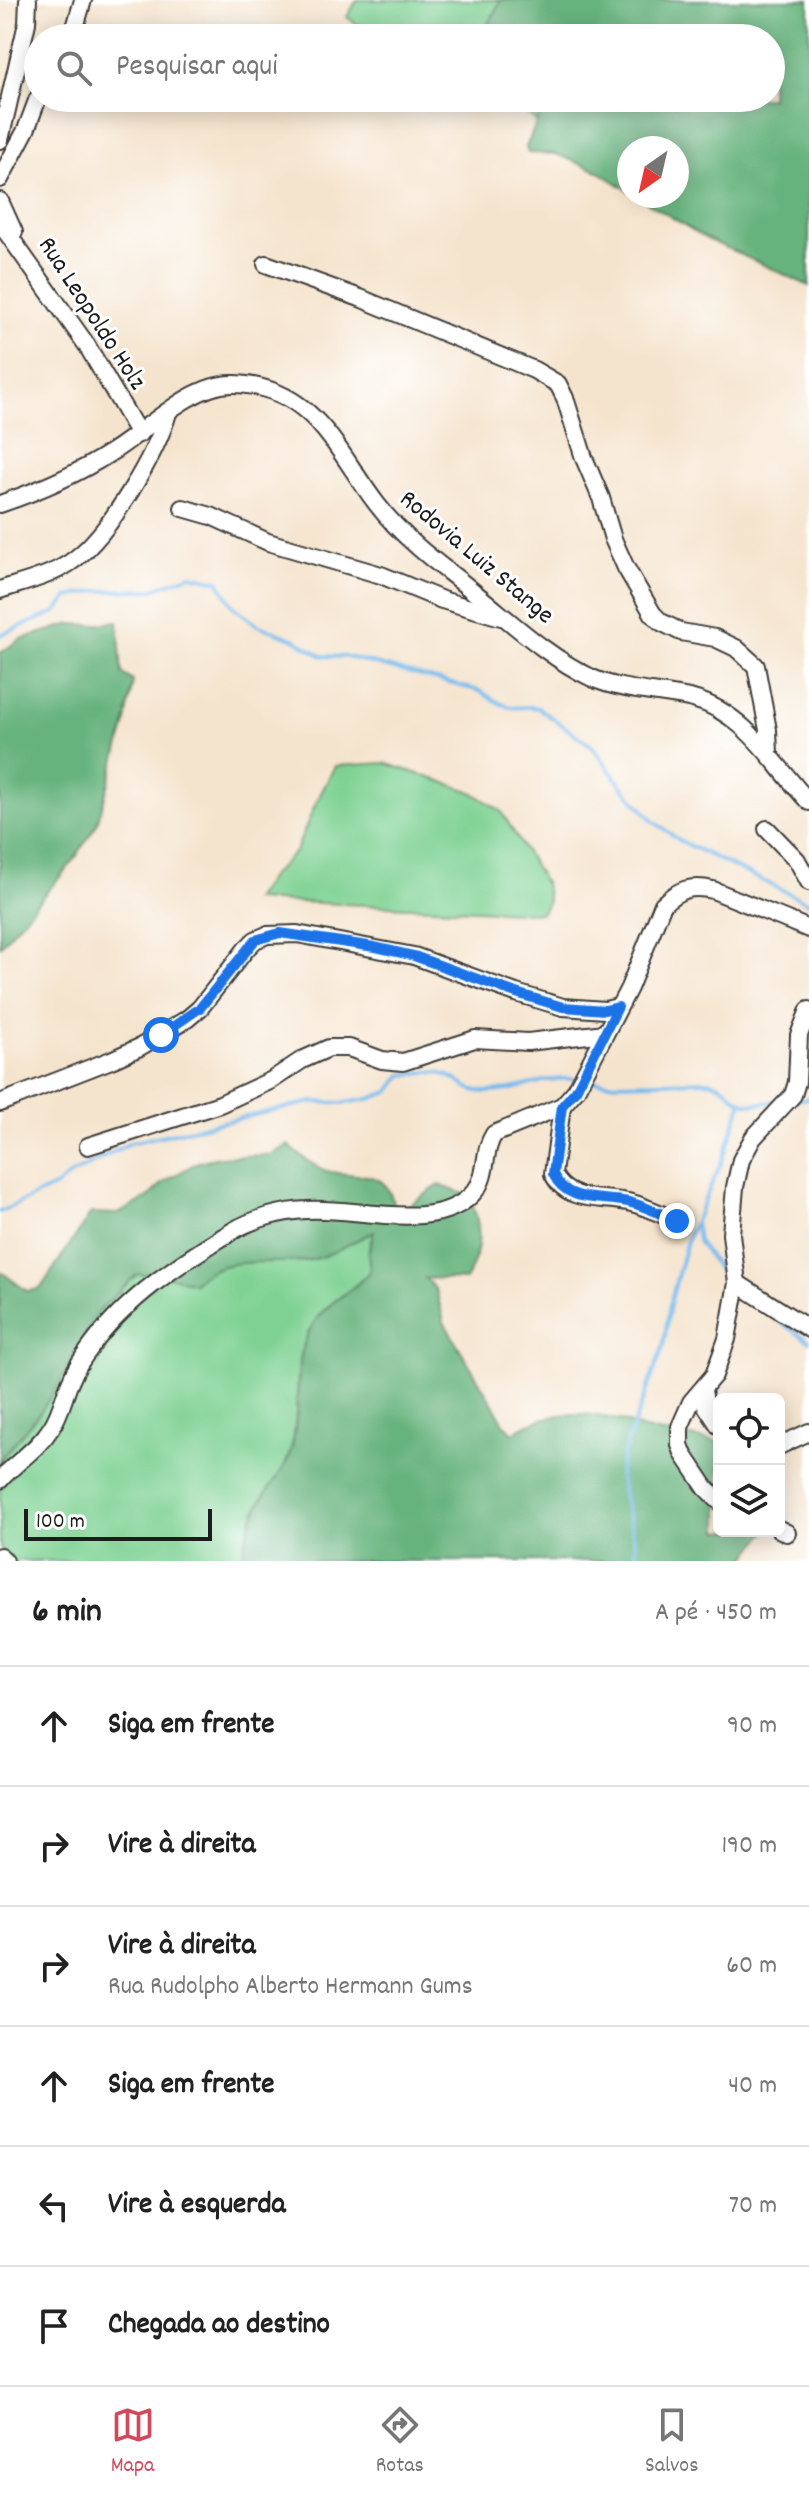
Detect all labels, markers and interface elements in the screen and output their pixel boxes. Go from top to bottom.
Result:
search box [24,24,785,112]
icon: search [52,46,96,90]
text: Pesquisar aqui [116,47,278,90]
north arrow [617,136,689,208]
street label: Rua Leopoldo Holz [28,230,155,398]
street label: Rodovia Luiz Stange [390,482,562,634]
route start [143,1017,179,1053]
route end [659,1203,695,1239]
map controls [713,1393,785,1537]
button: locate [713,1393,785,1465]
button: layers [713,1465,785,1537]
scale bar [24,1505,212,1541]
text: 100 m [36,1507,85,1538]
text: 6 min [32,1589,102,1638]
text: A pé · 450 m [655,1595,777,1632]
icon: ahead [32,1704,76,1748]
text: Siga em frente [108,1705,275,1748]
text: 90 m [727,1708,777,1745]
icon: right [32,1824,76,1868]
text: Vire à direita [108,1825,255,1868]
text: 190 m [721,1828,777,1865]
text: Vire à direita [108,1926,255,1969]
icon: right [32,1944,76,1988]
text: 60 m [726,1948,777,1985]
text: Rua Rudolpho Alberto Hermann Gums [108,1969,473,2006]
icon: ahead [32,2064,76,2108]
text: Siga em frente [108,2065,275,2108]
text: 40 m [728,2068,777,2105]
icon: left [32,2184,76,2228]
text: Vire à esquerda [108,2185,286,2228]
text: 70 m [729,2188,777,2225]
icon: arrive [32,2304,76,2348]
text: Chegada ao destino [108,2305,330,2348]
tab: Mapa [111,2403,155,2482]
tab: Rotas [376,2403,424,2482]
tab: Salvos [645,2403,698,2482]

